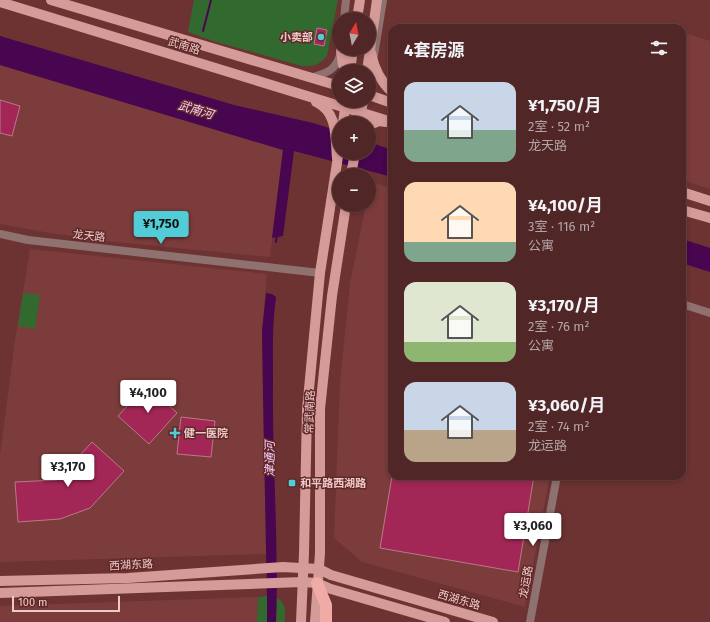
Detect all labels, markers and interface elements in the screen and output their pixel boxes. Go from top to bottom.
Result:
north arrow [332,12,376,56]
map controls [332,12,376,212]
place label: 小卖部 [280,31,313,44]
marker: 小卖部 [316,32,326,42]
street label: 武南路 [166,35,202,57]
icon: filters [648,37,670,59]
text: 4套房源 [404,40,465,61]
button: layers [332,64,376,108]
text: ¥1,750/月 [528,95,602,116]
water label: 武南河 [177,98,217,123]
icon: home [436,98,484,146]
button: + [332,116,376,160]
text: 2室 · 52 m² [528,119,590,134]
text: 龙天路 [528,138,567,153]
button: − [332,168,376,212]
text: ¥4,100/月 [528,195,603,216]
icon: home [436,198,484,246]
pin: ¥1,750 [128,211,194,245]
text: ¥1,750 [143,216,179,231]
text: 3室 · 116 m² [528,219,595,234]
street label: 龙天路 [72,228,106,244]
text: 公寓 [528,238,554,253]
text: ¥3,170/月 [528,295,600,316]
icon: home [436,298,484,346]
text: 2室 · 76 m² [528,319,590,334]
text: 公寓 [528,338,554,353]
pin: ¥4,100 [115,380,181,414]
text: ¥4,100 [129,385,167,400]
street label: 常武南路 [303,390,317,434]
text: ¥3,060/月 [528,395,605,416]
icon: home [436,398,484,446]
text: 2室 · 74 m² [528,419,589,434]
marker: 健一医院 [169,427,181,439]
place label: 健一医院 [184,427,228,440]
text: 龙运路 [528,438,567,453]
water label: 津通河 [263,439,277,477]
pin: ¥3,170 [35,454,101,488]
text: ¥3,170 [50,459,86,474]
place label: 和平路西湖路 [300,477,367,490]
marker: 和平路西湖路 [287,478,297,488]
pin: ¥3,060 [500,513,566,547]
text: ¥3,060 [513,518,553,533]
street label: 西湖东路 [109,557,153,573]
street label: 龙运路 [517,565,535,599]
street label: 西湖东路 [436,588,482,612]
scale bar [12,594,120,613]
text: 100 m [18,596,47,609]

